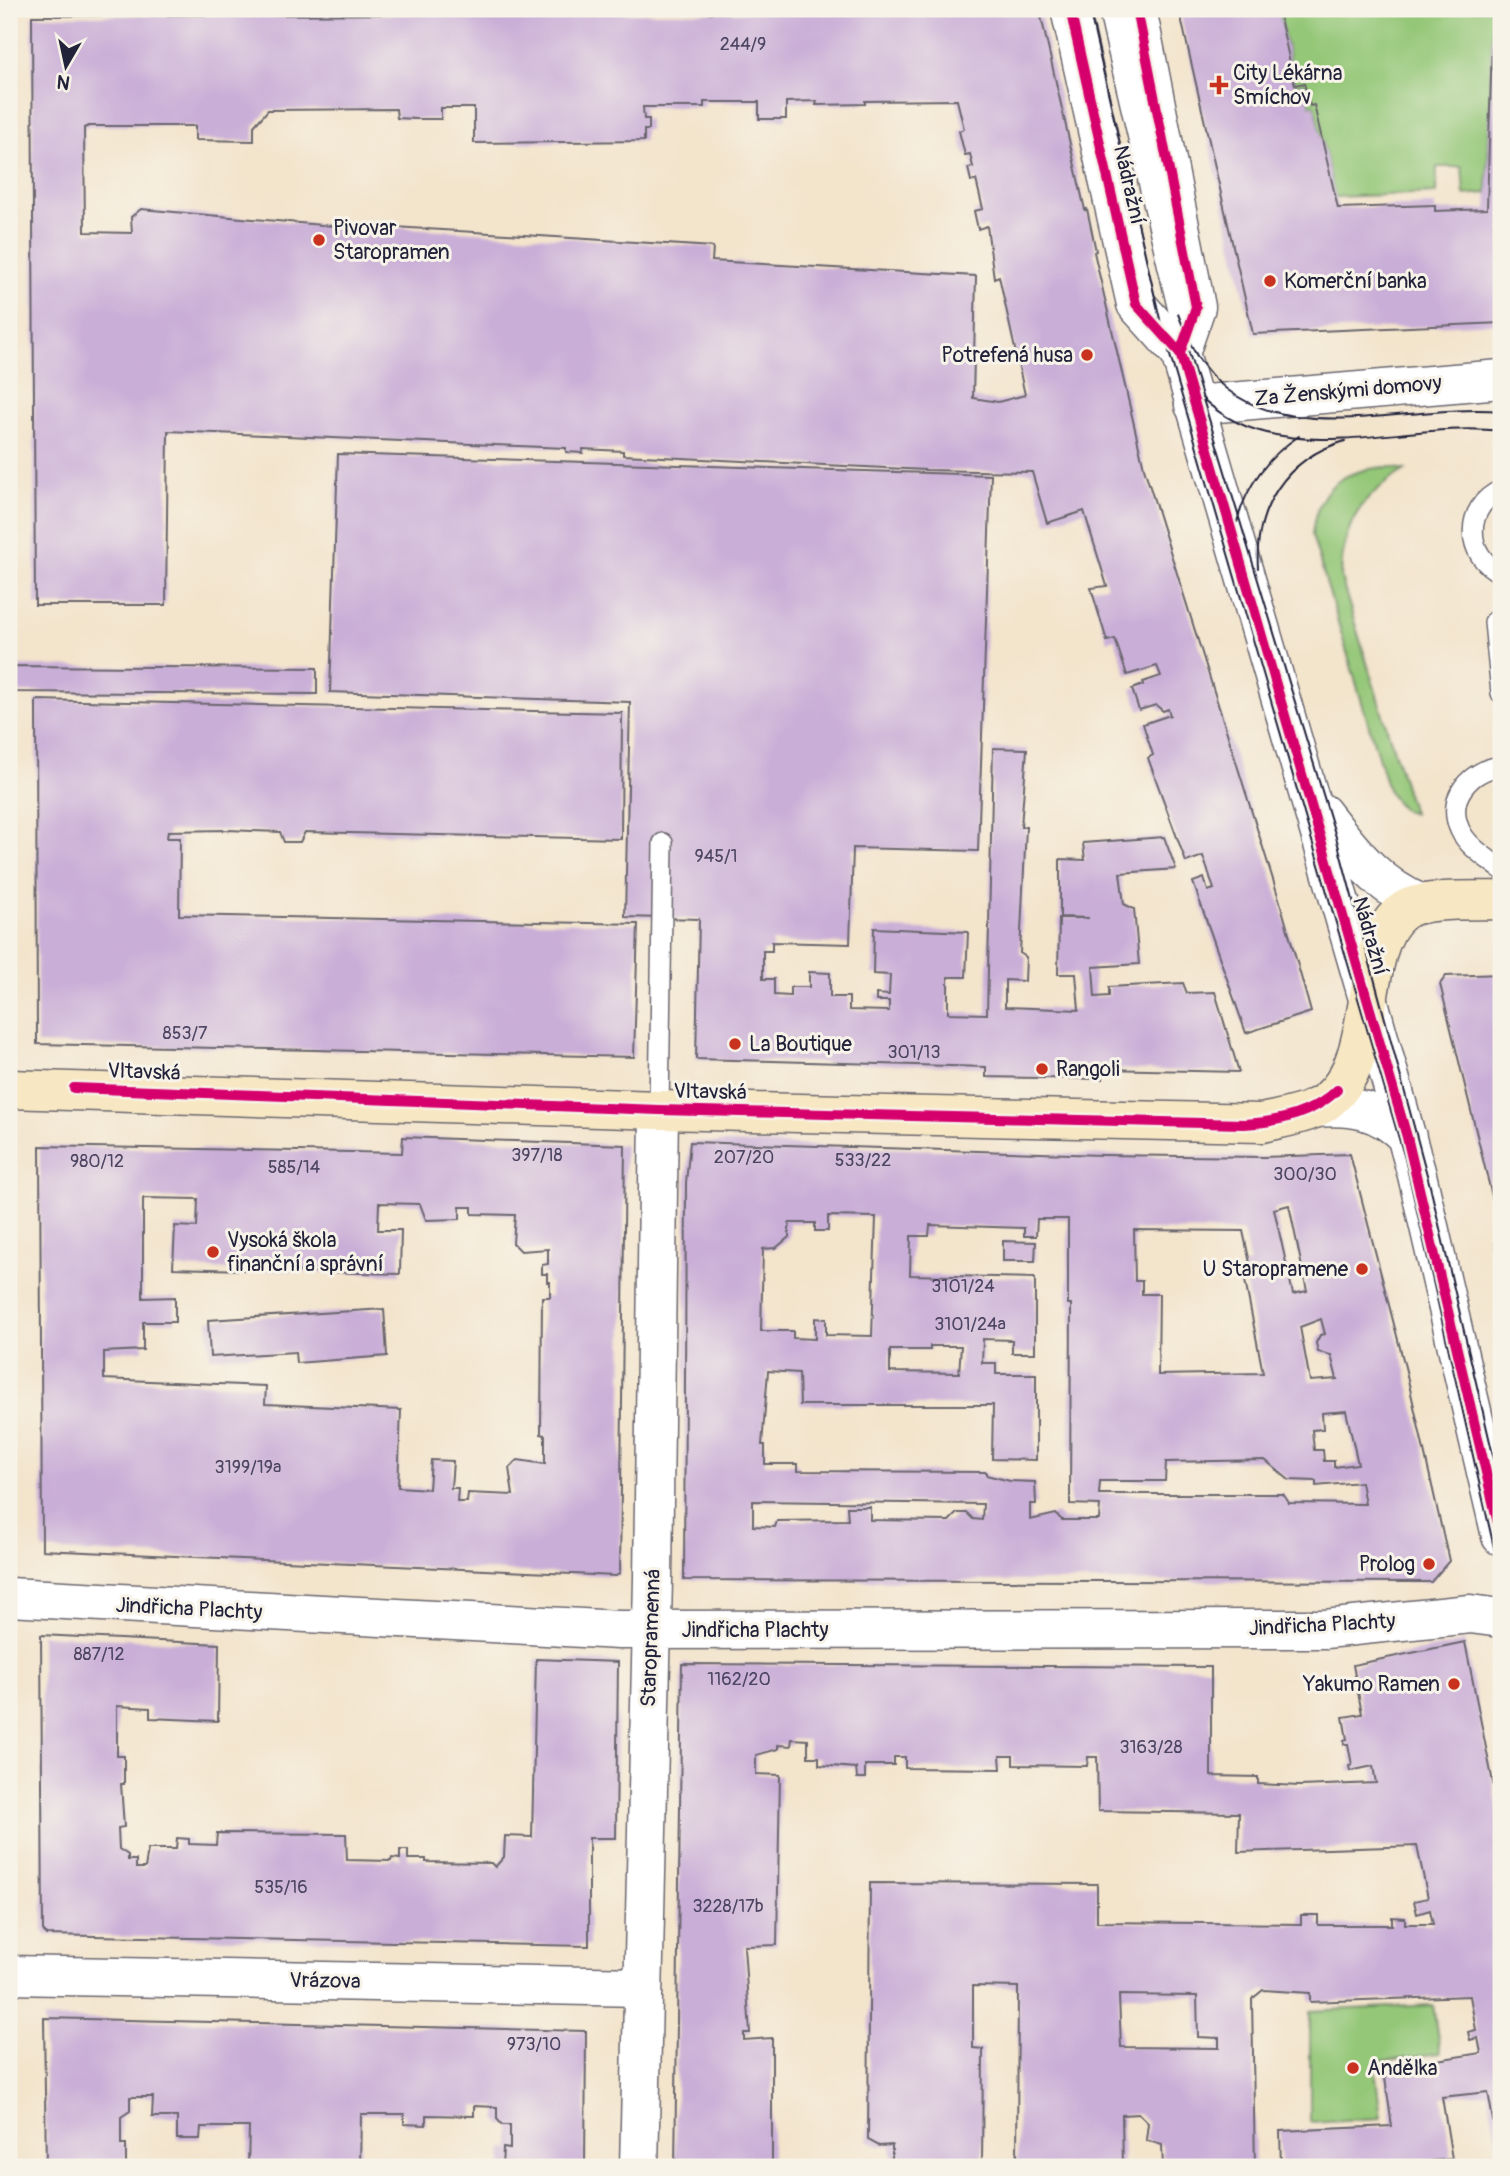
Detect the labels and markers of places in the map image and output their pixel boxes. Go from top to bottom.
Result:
place label: City Lékárna Smíchov [1233,60,1342,111]
marker: City Lékárna Smíchov [1211,77,1227,93]
place label: Pivovar Staropramen [333,215,450,266]
marker: Pivovar Staropramen [311,232,327,248]
place label: Komerční banka [1284,268,1427,295]
marker: Komerční banka [1262,273,1278,289]
place label: Potrefená husa [941,342,1073,369]
marker: Potrefená husa [1079,347,1095,363]
place label: La Boutique [749,1031,852,1058]
marker: La Boutique [727,1036,743,1052]
place label: Rangoli [1056,1056,1120,1083]
marker: Rangoli [1034,1061,1050,1077]
place label: Vysoká škola finanční a správní [227,1227,384,1278]
marker: Vysoká škola finanční a správní [205,1244,221,1260]
place label: U Staropramene [1203,1256,1349,1283]
marker: U Staropramene [1354,1261,1370,1277]
place label: Prolog [1359,1551,1415,1578]
marker: Prolog [1421,1556,1437,1572]
place label: Yakumo Ramen [1302,1671,1440,1698]
marker: Yakumo Ramen [1446,1676,1462,1692]
place label: Andělka [1367,2055,1438,2082]
marker: Andělka [1345,2060,1361,2076]

